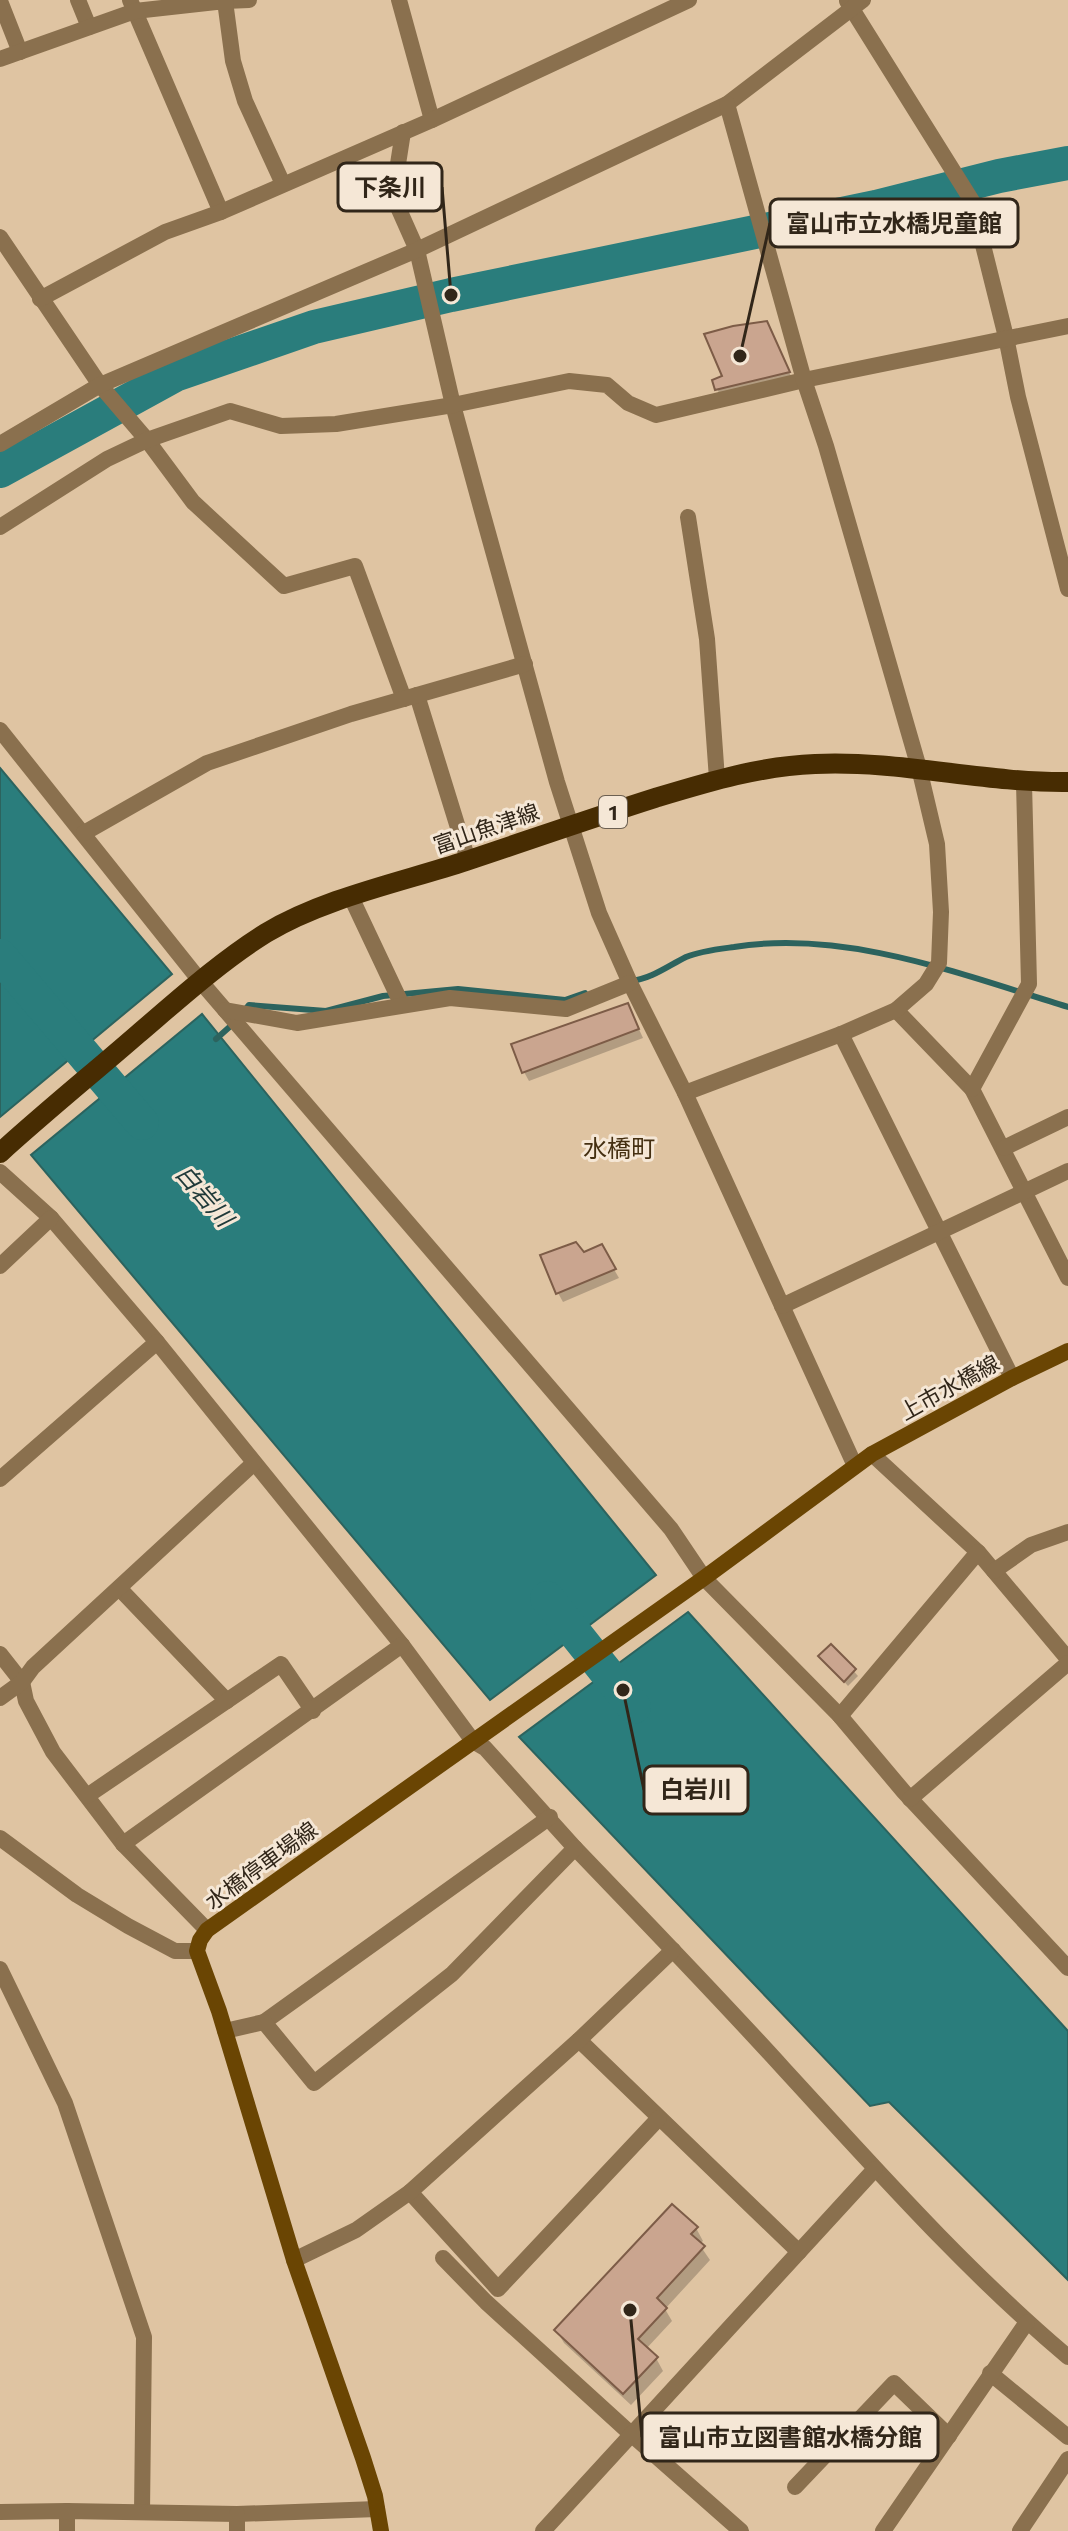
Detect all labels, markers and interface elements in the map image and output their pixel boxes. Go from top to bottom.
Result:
callout: 下条川 [338,163,442,211]
text: 下条川 [354,172,426,201]
callout: 富山市立水橋児童館 [770,199,1018,247]
text: 富山市立水橋児童館 [786,208,1002,237]
road number: 1 [599,796,627,828]
street label: 富山魚津線 [430,797,542,859]
district label: 水橋町 [583,1133,655,1162]
water label: 白岩川 [170,1158,242,1234]
street label: 上市水橋線 [894,1349,1004,1425]
callout: 白岩川 [644,1766,748,1814]
text: 白岩川 [660,1774,732,1803]
street label: 水橋停車場線 [200,1815,322,1915]
callout: 富山市立図書館水橋分館 [642,2413,938,2461]
text: 富山市立図書館水橋分館 [658,2422,922,2451]

